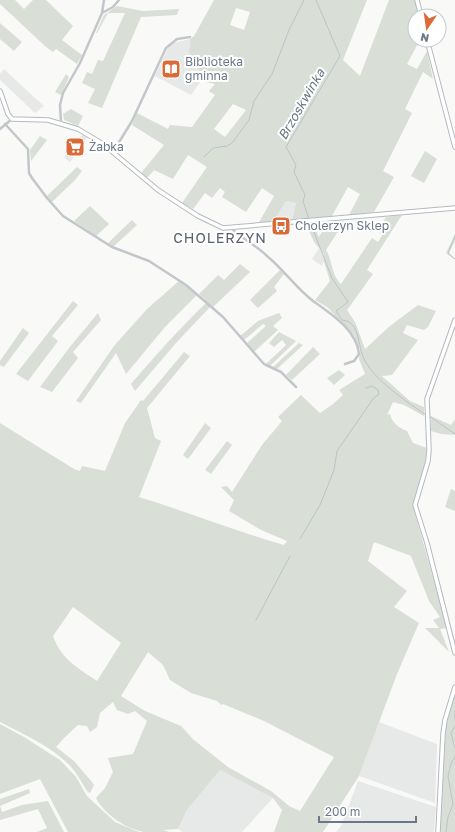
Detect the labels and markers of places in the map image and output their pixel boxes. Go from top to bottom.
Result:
place label: Biblioteka gminna [185,54,243,83]
library icon: Biblioteka gminna [160,58,182,80]
supermarket icon: Żabka [64,136,86,158]
place label: Żabka [89,139,124,154]
bus stop icon: Cholerzyn Sklep [270,215,292,237]
place label: Cholerzyn Sklep [295,218,389,233]

